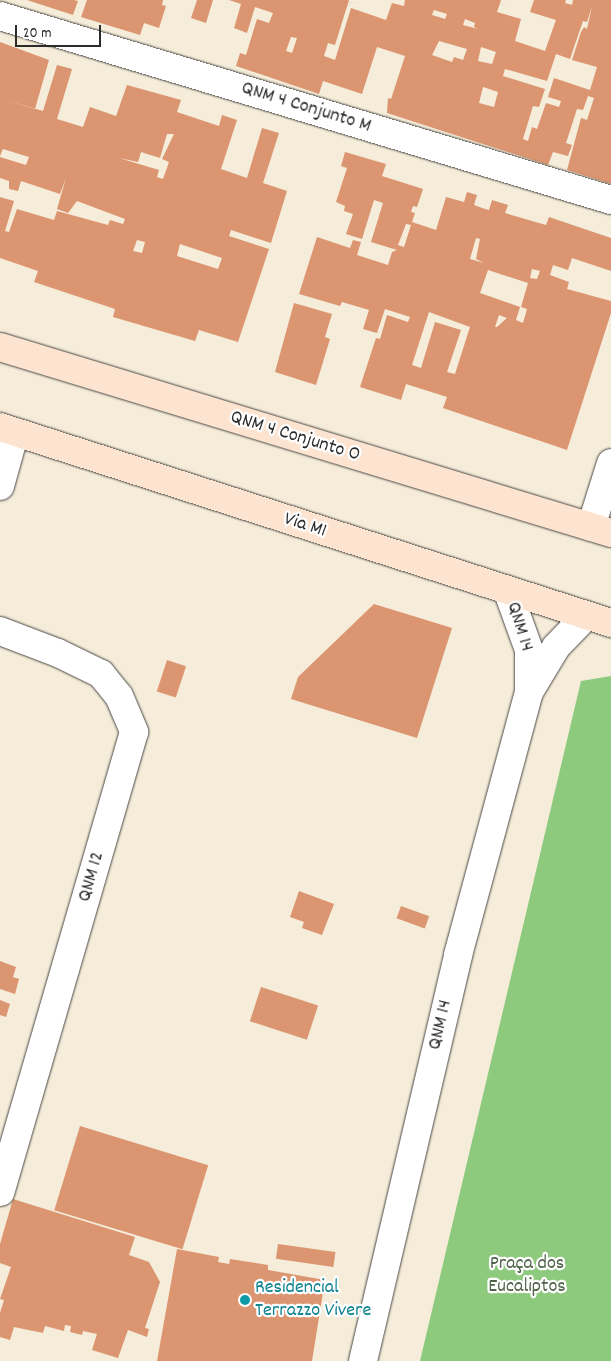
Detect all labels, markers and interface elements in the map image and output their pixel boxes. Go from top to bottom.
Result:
scale bar [18,15,104,47]
text: 20 m [23,23,51,45]
street label: QNM 4 Conjunto M [238,77,374,139]
street label: QNM 4 Conjunto O [227,406,363,468]
street label: Via M1 [281,508,329,544]
street label: QNM 14 [500,599,538,655]
street label: QNM 12 [73,849,111,905]
street label: QNM 14 [424,998,458,1052]
park label: Praça dos Eucaliptos [488,1253,566,1300]
place label: Residencial Terrazzo Vivere [255,1276,371,1323]
marker: Residencial Terrazzo Vivere [239,1294,251,1306]

